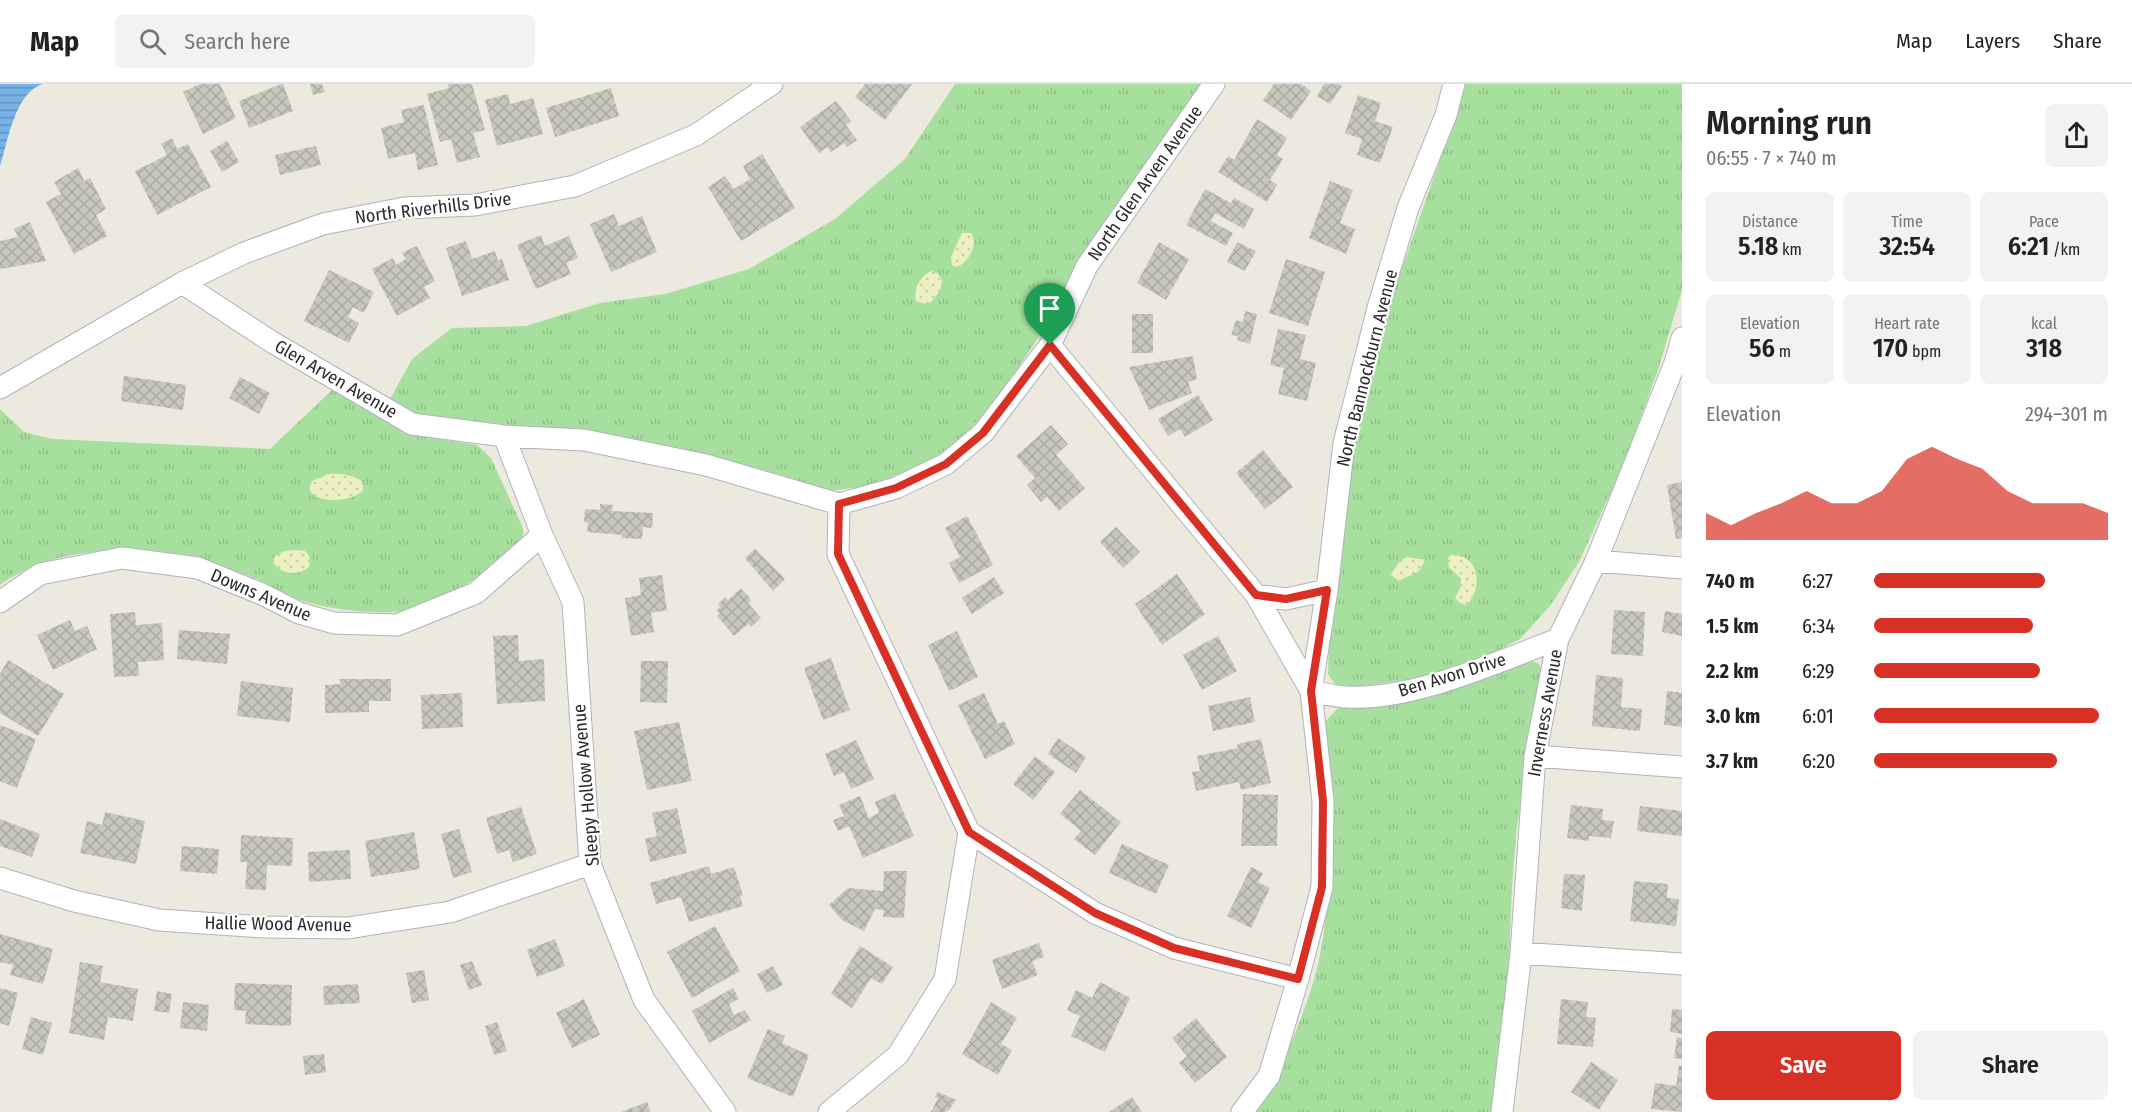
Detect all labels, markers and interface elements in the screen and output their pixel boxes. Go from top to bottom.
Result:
search box [115,14,535,68]
text: Map [30,25,79,58]
icon: search [136,25,169,58]
text: Search here [184,28,290,55]
text: Map [1896,28,1932,54]
text: Layers [1965,28,2020,54]
text: Share [2053,28,2102,54]
street label: North Glen Arven Avenue [1083,101,1207,265]
text: Morning run [1706,103,1872,143]
button: share [2045,104,2108,167]
text: 06:55 · 7 × 740 m [1706,146,1837,170]
street label: North Riverhills Drive [354,187,512,229]
text: Distance [1742,212,1798,231]
text: Time [1891,212,1923,231]
text: Pace [2029,212,2059,231]
text: 5.18 [1738,231,1778,262]
text: 32:54 [1879,231,1935,262]
text: 6:21 [2008,231,2049,262]
text: km [1778,240,1802,259]
text: /km [2049,240,2080,259]
street label: North Bannockburn Avenue [1332,267,1402,469]
pin [1024,283,1075,345]
icon: arrive [1033,292,1066,325]
text: Elevation [1740,314,1800,333]
text: Heart rate [1874,314,1940,333]
text: kcal [2031,314,2057,333]
text: 56 [1749,333,1775,364]
text: 170 [1873,333,1908,364]
text: 318 [2026,333,2062,364]
street label: Glen Arven Avenue [271,335,401,423]
text: m [1775,342,1791,361]
text: bpm [1908,342,1941,361]
text: Elevation [1706,402,1781,426]
text: 294–301 m [2025,402,2108,426]
street label: Downs Avenue [207,564,315,626]
text: 740 m [1706,569,1755,593]
text: 6:27 [1802,569,1833,593]
text: 1.5 km [1706,614,1759,638]
text: 6:34 [1802,614,1835,638]
street label: Inverness Avenue [1523,647,1567,778]
street label: Ben Avon Drive [1396,648,1508,702]
text: 2.2 km [1706,659,1759,683]
text: 6:29 [1802,659,1835,683]
street label: Sleepy Hollow Avenue [568,703,604,867]
text: 3.0 km [1706,704,1760,728]
text: 6:01 [1802,704,1834,728]
text: 3.7 km [1706,749,1758,773]
text: 6:20 [1802,749,1835,773]
street label: Hallie Wood Avenue [204,912,352,936]
button: Save [1706,1031,1901,1100]
button: Share [1913,1031,2108,1100]

